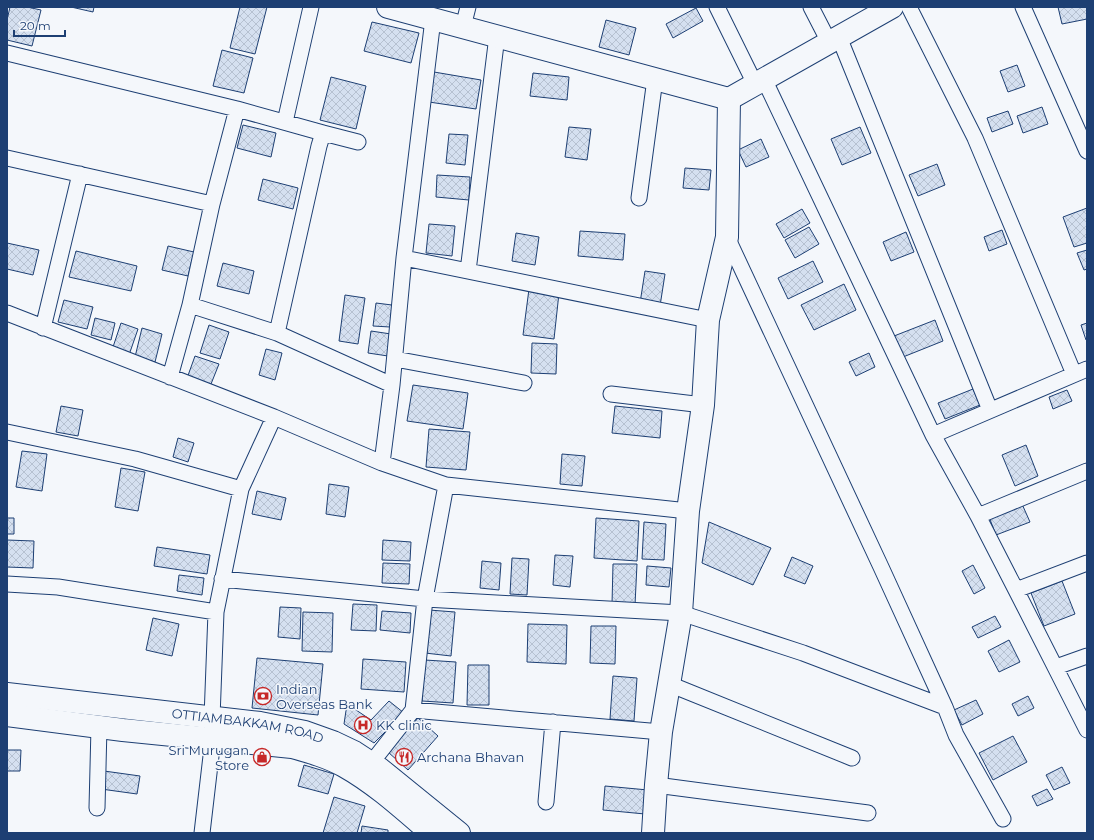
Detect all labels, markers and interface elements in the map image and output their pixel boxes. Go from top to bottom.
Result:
scale bar [14,12,65,38]
text: 20 m [20,18,51,33]
place label: Indian Overseas Bank [276,681,372,712]
bank icon: Indian Overseas Bank [253,686,273,706]
street label: OTTIAMBAKKAM ROAD [171,705,326,746]
hospital icon: KK clinic [353,715,373,735]
place label: KK clinic [376,717,432,733]
place label: Sri Murugan Store [169,742,249,773]
shop icon: Sri Murugan Store [252,747,272,767]
restaurant icon: Archana Bhavan [394,747,414,767]
place label: Archana Bhavan [417,749,524,765]

